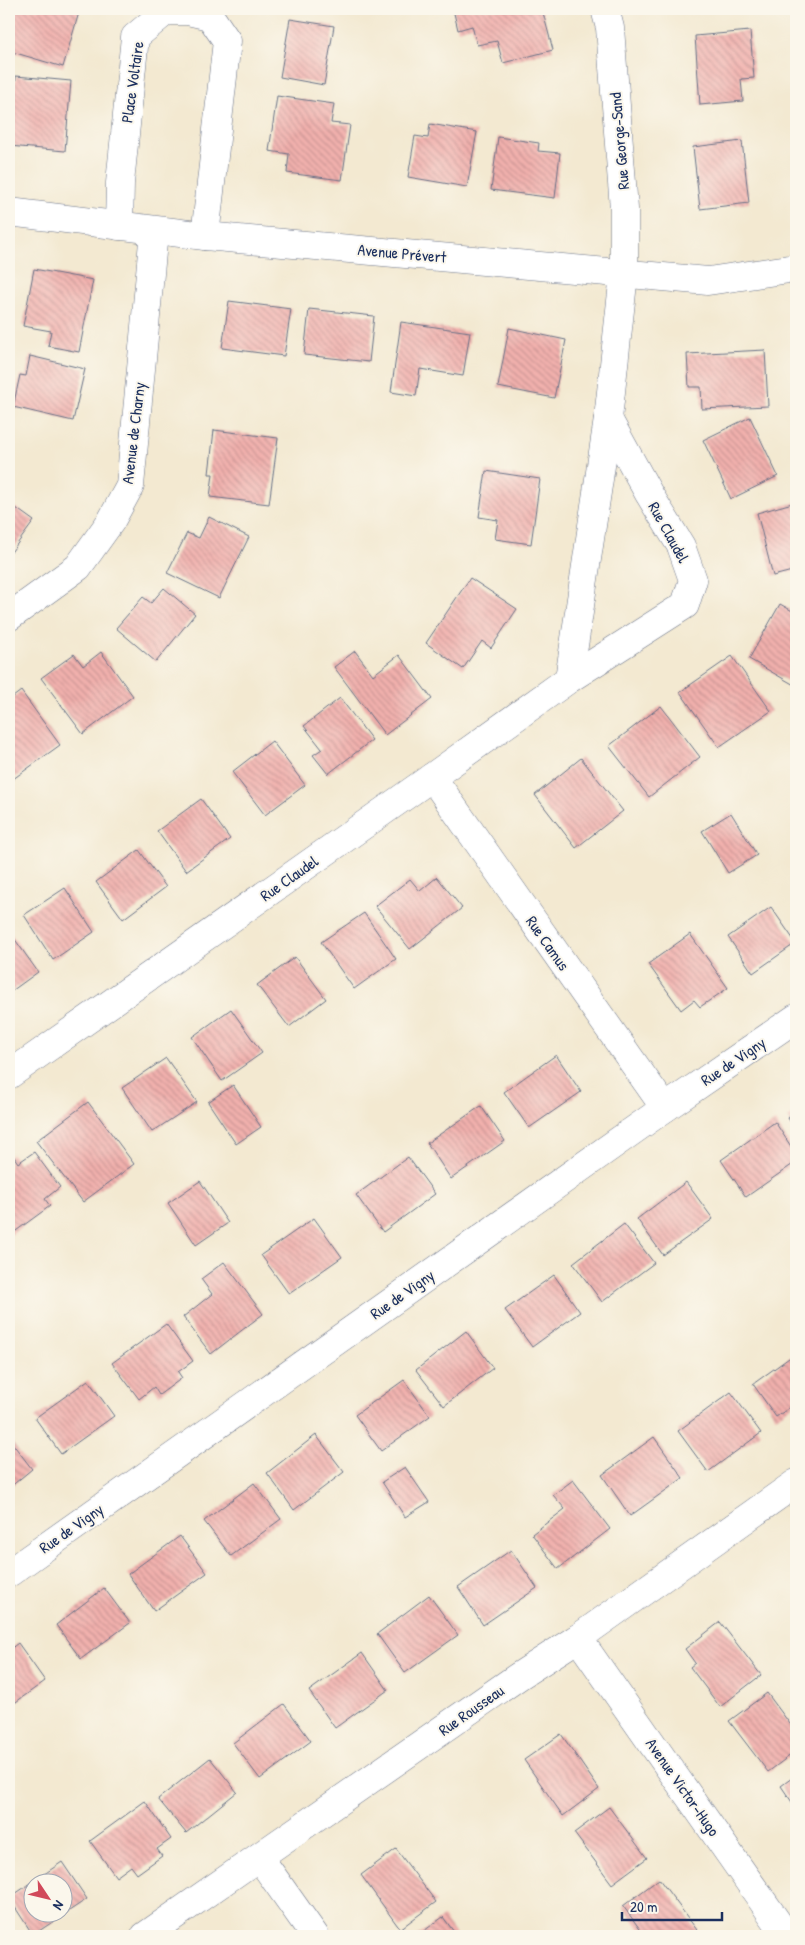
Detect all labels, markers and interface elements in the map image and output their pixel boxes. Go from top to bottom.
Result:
street label: Place Voltaire [115,39,149,124]
street label: Rue George-Sand [604,92,634,190]
street label: Avenue Prévert [357,238,448,268]
street label: Avenue de Charny [116,381,150,485]
street label: Rue Claudel [643,498,695,567]
street label: Rue Claudel [256,850,323,906]
street label: Rue Camus [521,911,575,975]
street label: Rue de Vigny [696,1031,770,1091]
street label: Rue de Vigny [366,1264,439,1324]
street label: Rue de Vigny [35,1498,108,1558]
street label: Rue Rousseau [434,1679,509,1741]
street label: Avenue Victor-Hugo [641,1734,725,1841]
north arrow [22,1872,72,1922]
scale bar [622,1890,722,1922]
text: 20 m [630,1896,657,1917]
text: N [49,1897,69,1915]

